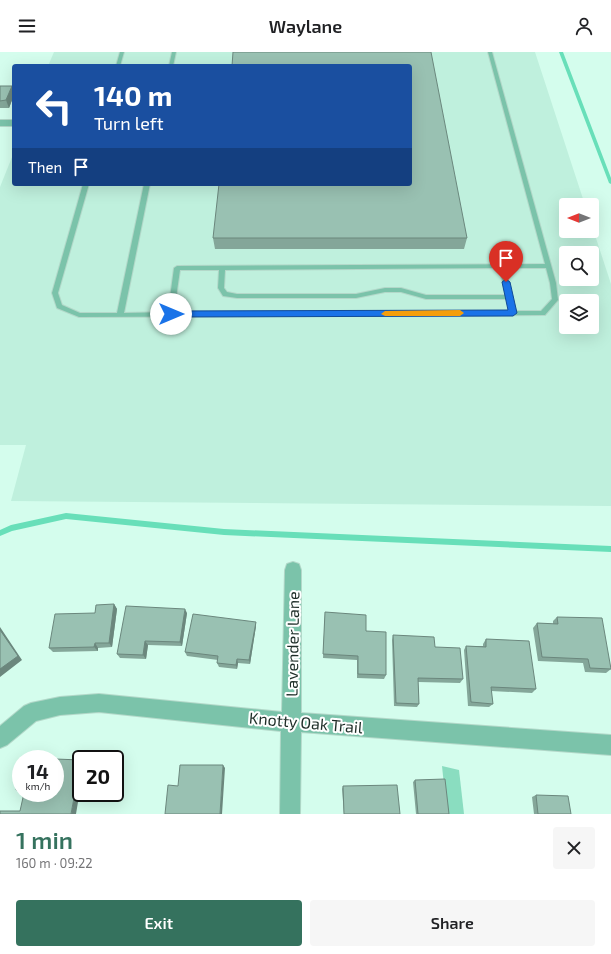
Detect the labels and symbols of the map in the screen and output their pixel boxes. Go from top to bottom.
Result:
north arrow [559,198,599,238]
pin [489,241,523,282]
position arrow [150,293,192,335]
street label: Lavender Lane [282,591,302,697]
street label: Knotty Oak Trail [248,708,364,736]
speed limit sign: 20 [72,750,124,802]

